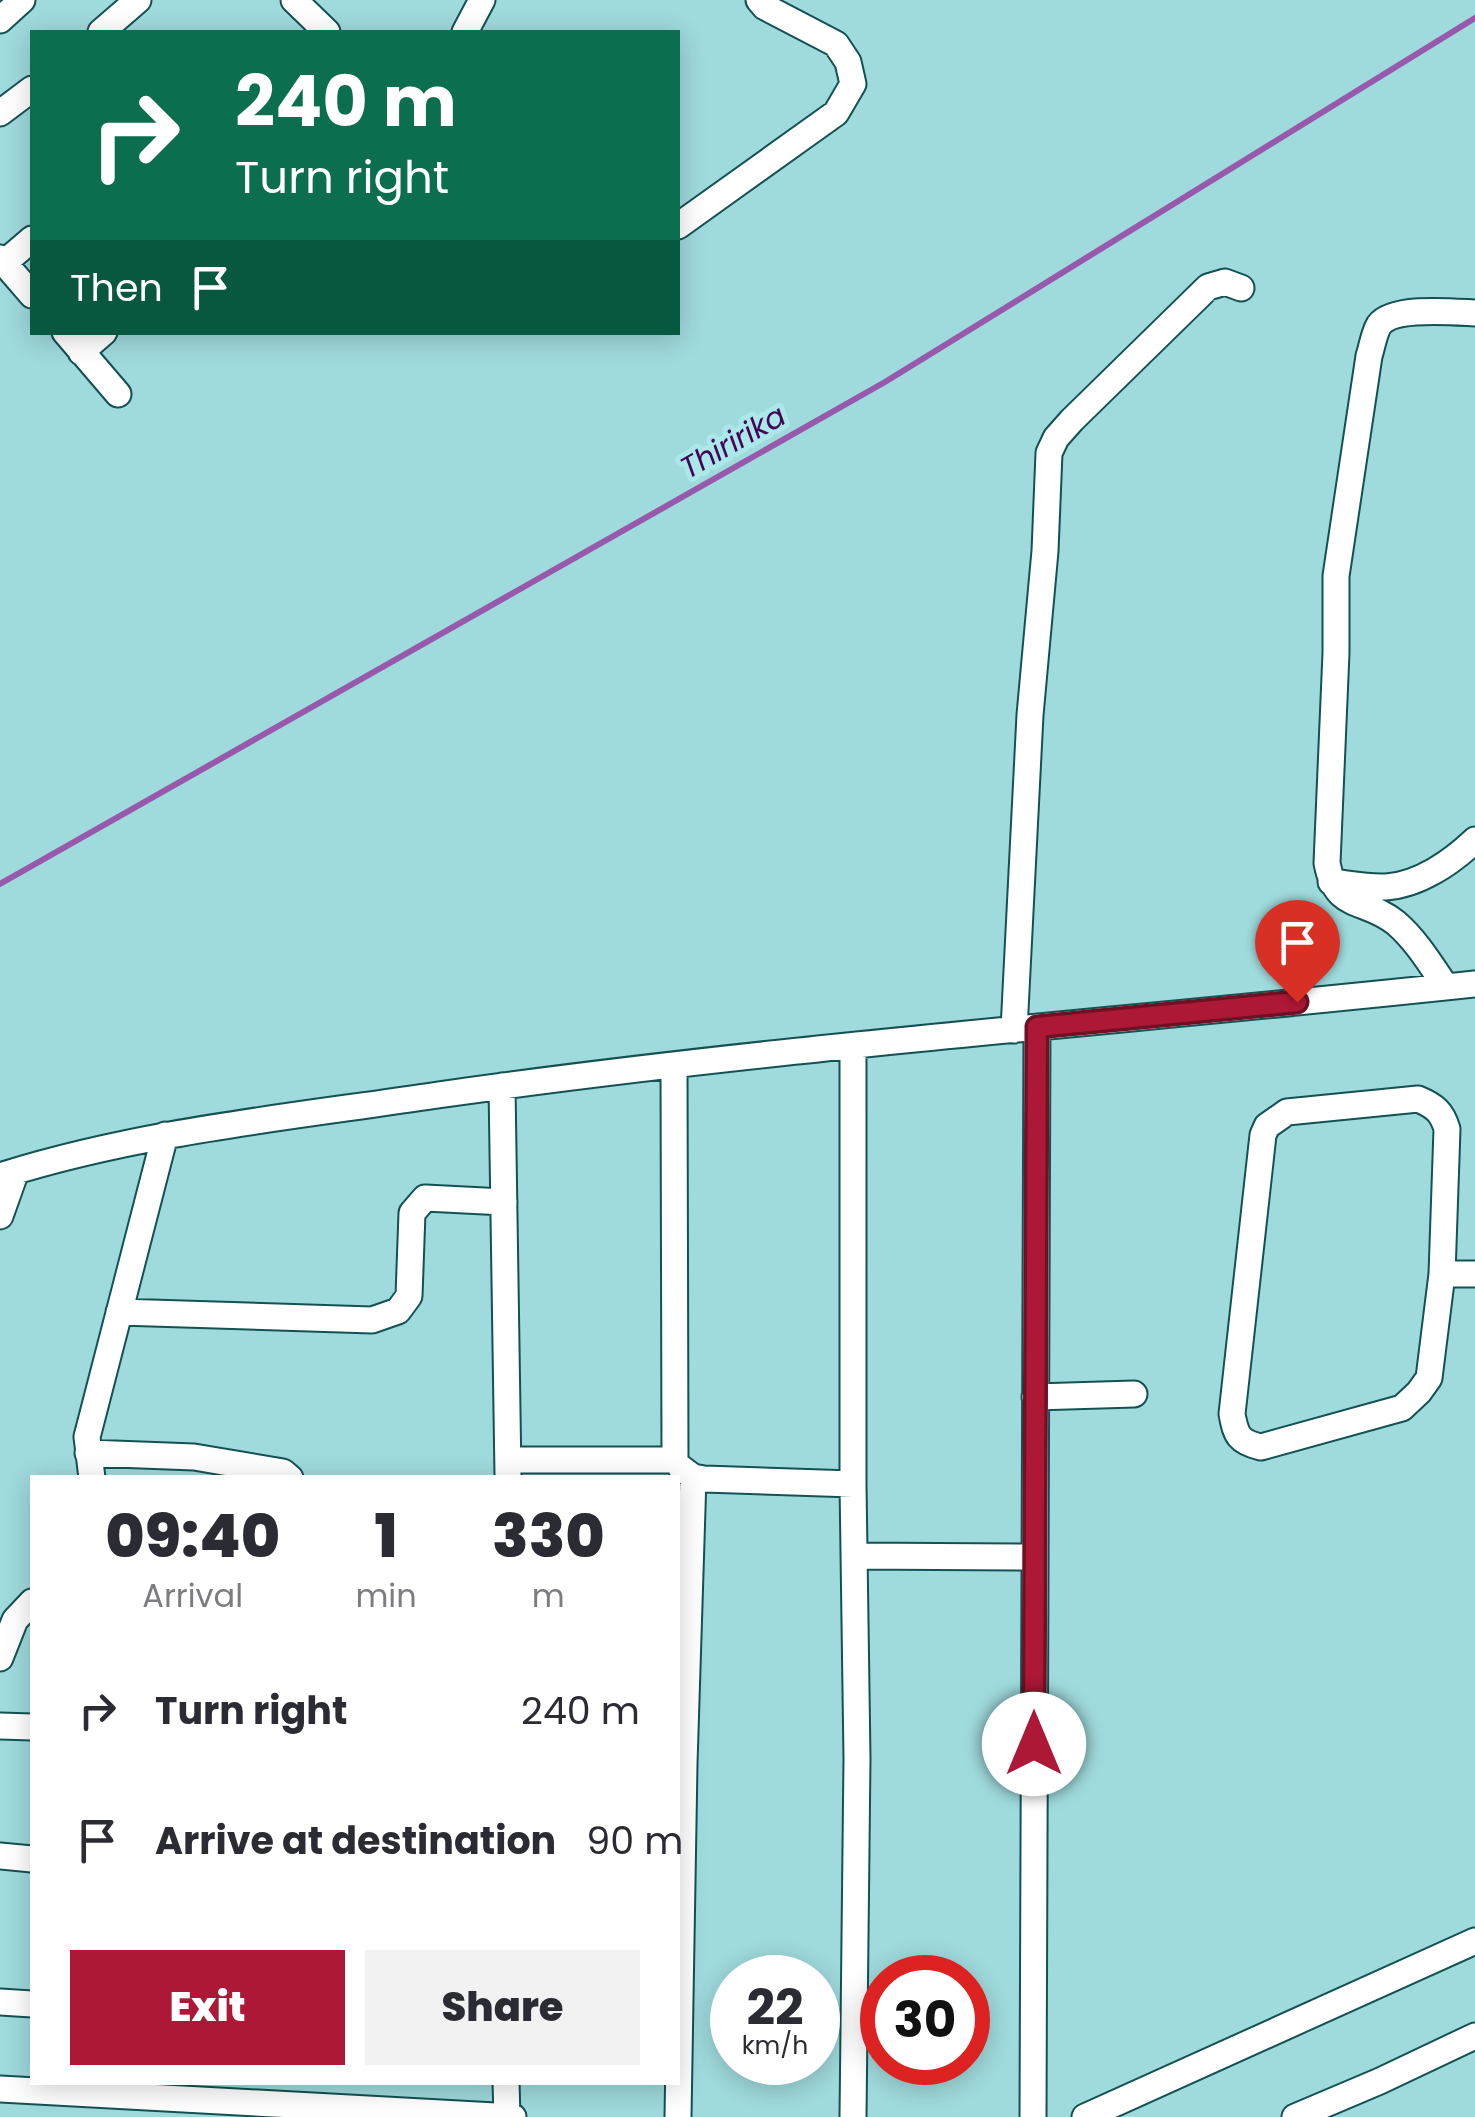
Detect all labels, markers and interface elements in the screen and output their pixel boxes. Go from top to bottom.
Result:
text: 240 m [235,52,457,151]
icon: right [70,70,200,200]
text: Turn right [235,146,449,209]
icon: arrive [183,260,238,315]
text: Then [70,261,163,314]
water label: Thiririka [672,394,794,489]
pin [1255,900,1340,1003]
icon: arrive [1270,915,1325,970]
text: 09:40 [105,1494,280,1578]
text: 1 [374,1494,398,1578]
text: 330 [492,1494,605,1578]
text: Arrival [142,1573,243,1618]
text: min [355,1573,417,1618]
text: m [532,1573,565,1618]
icon: right [70,1683,125,1738]
text: Turn right [155,1684,347,1737]
text: 240 m [521,1684,640,1737]
position arrow [982,1692,1086,1796]
icon: arrive [70,1813,125,1868]
text: Arrive at destination [155,1814,556,1867]
text: 90 m [586,1814,683,1867]
button: Exit [70,1950,345,2065]
button: Share [365,1950,640,2065]
speed limit sign: 30 [860,1955,990,2085]
text: 22 [746,1972,804,2043]
text: km/h [742,2028,808,2063]

